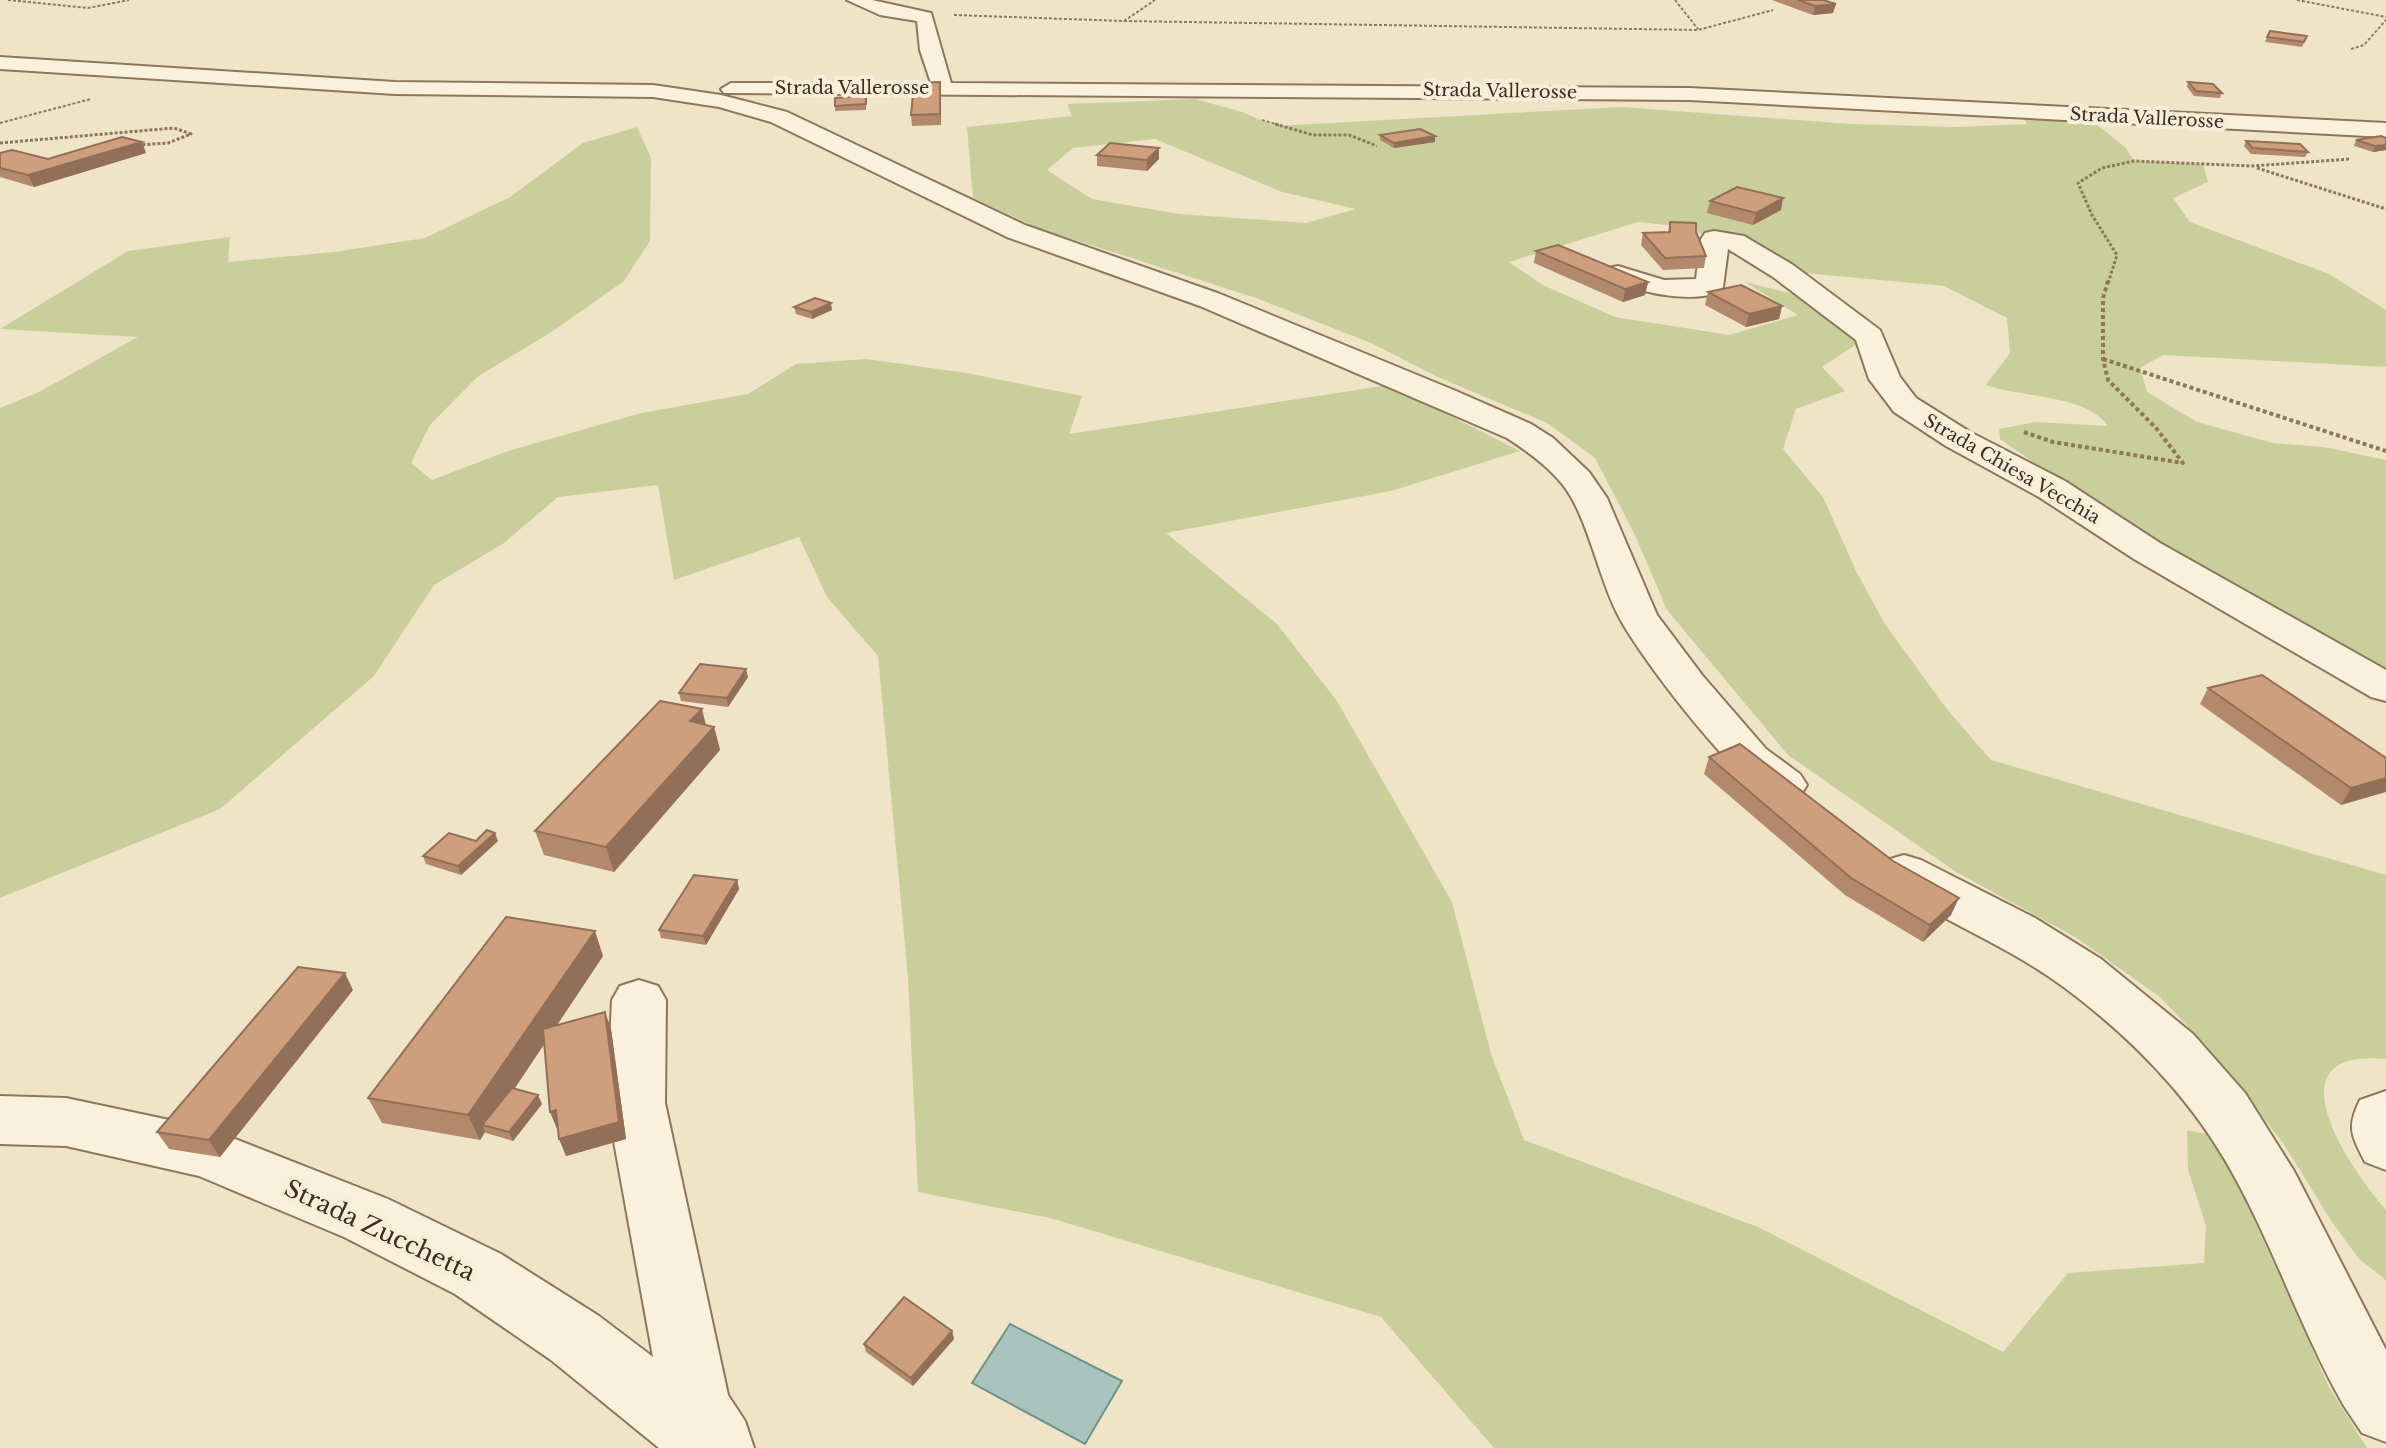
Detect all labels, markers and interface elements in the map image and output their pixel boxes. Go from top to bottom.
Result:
street label: Strada Vallerosse [775,77,929,99]
street label: Strada Vallerosse [1423,79,1577,103]
street label: Strada Vallerosse [2069,103,2225,133]
street label: Strada Chiesa Vecchia [1920,409,2104,529]
street label: Strada Zucchetta [280,1173,481,1287]

